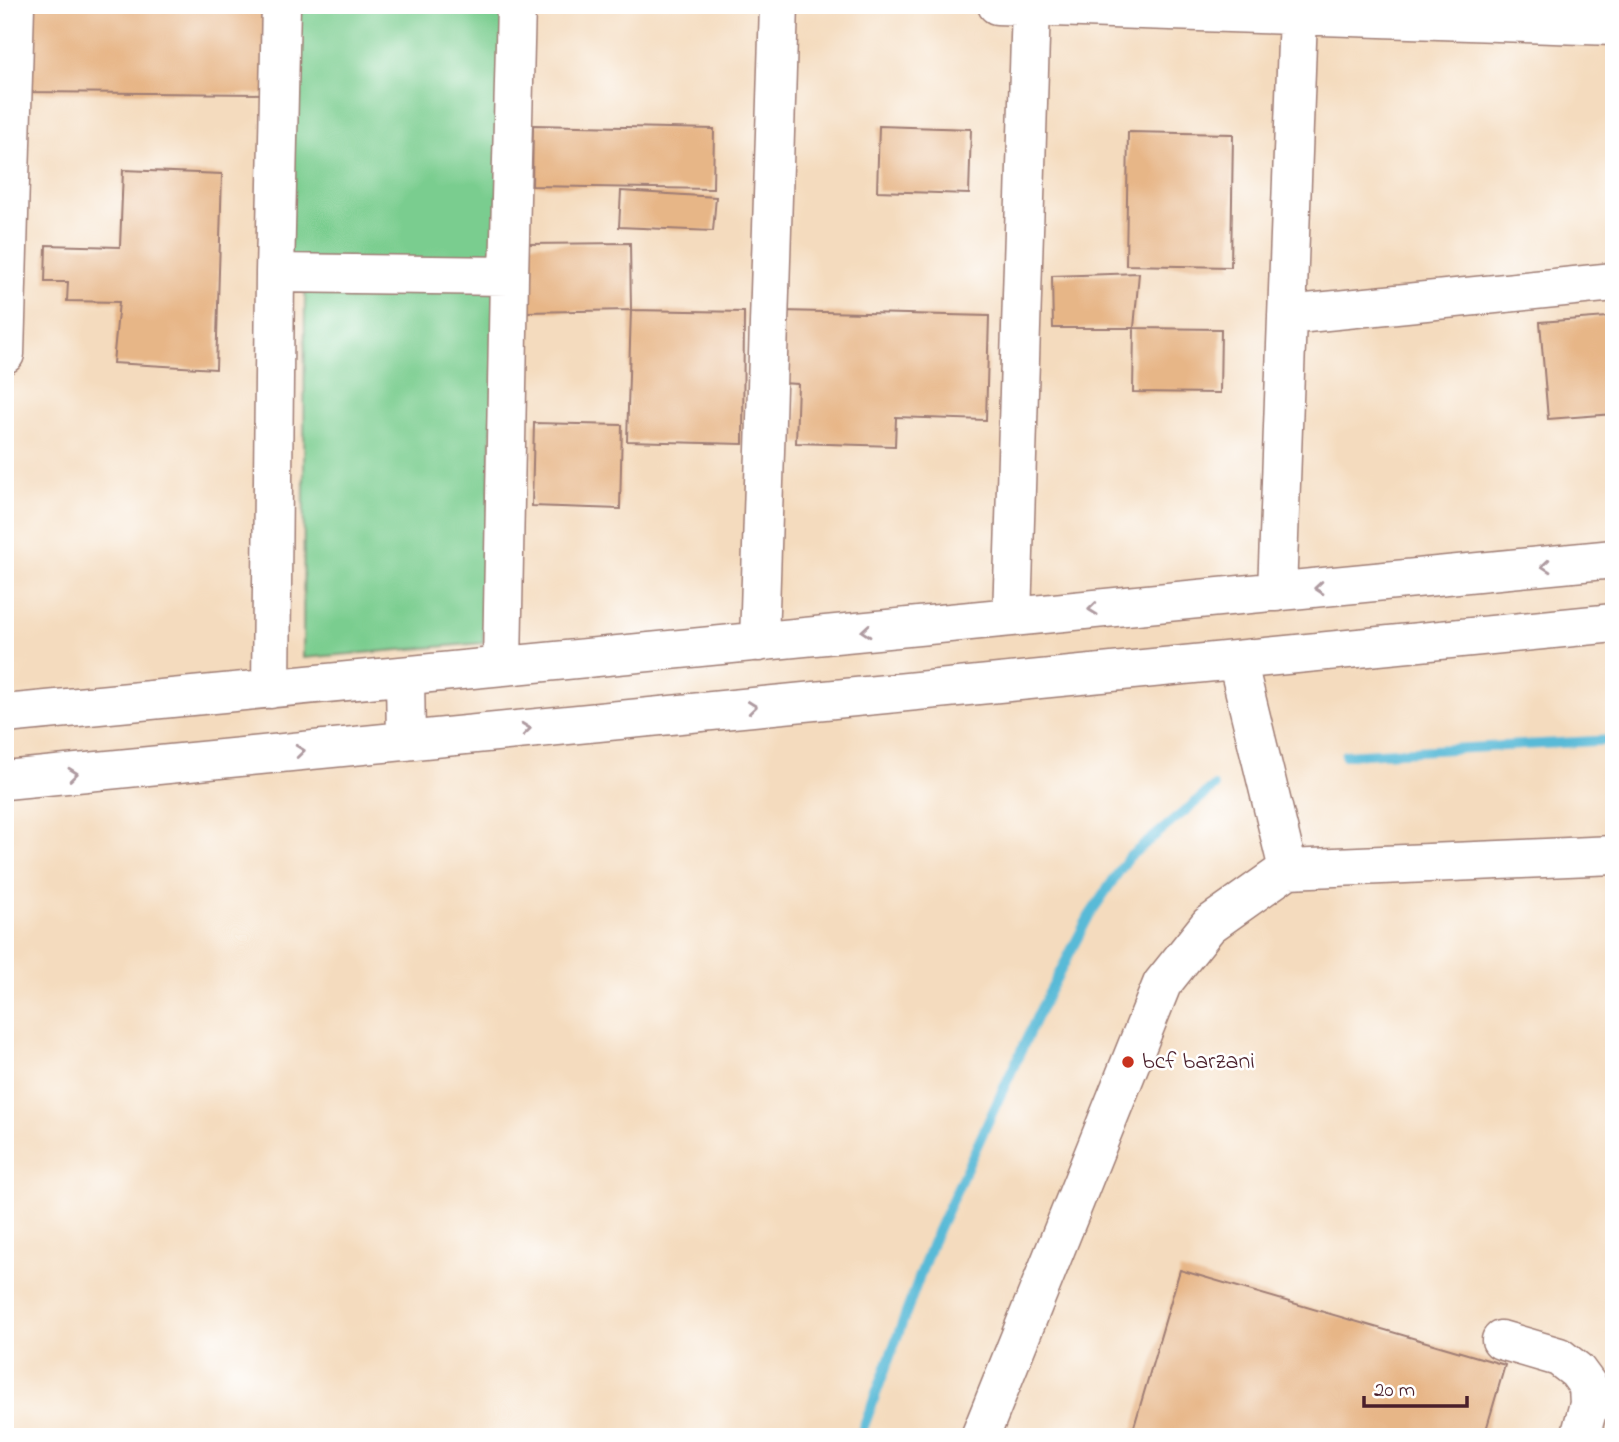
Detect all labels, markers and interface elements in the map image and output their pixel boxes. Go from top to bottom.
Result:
one-way arrow [1540,558,1551,573]
one-way arrow [1314,580,1325,595]
one-way arrow [1087,602,1099,617]
one-way arrow [861,623,872,638]
one-way arrow [747,700,758,715]
one-way arrow [520,722,532,737]
one-way arrow [294,744,305,759]
one-way arrow [67,766,79,781]
place label: bcf barzani [1142,1045,1255,1080]
marker: bcf barzani [1120,1054,1136,1070]
scale bar [1364,1365,1467,1409]
text: 20 m [1374,1376,1415,1406]

